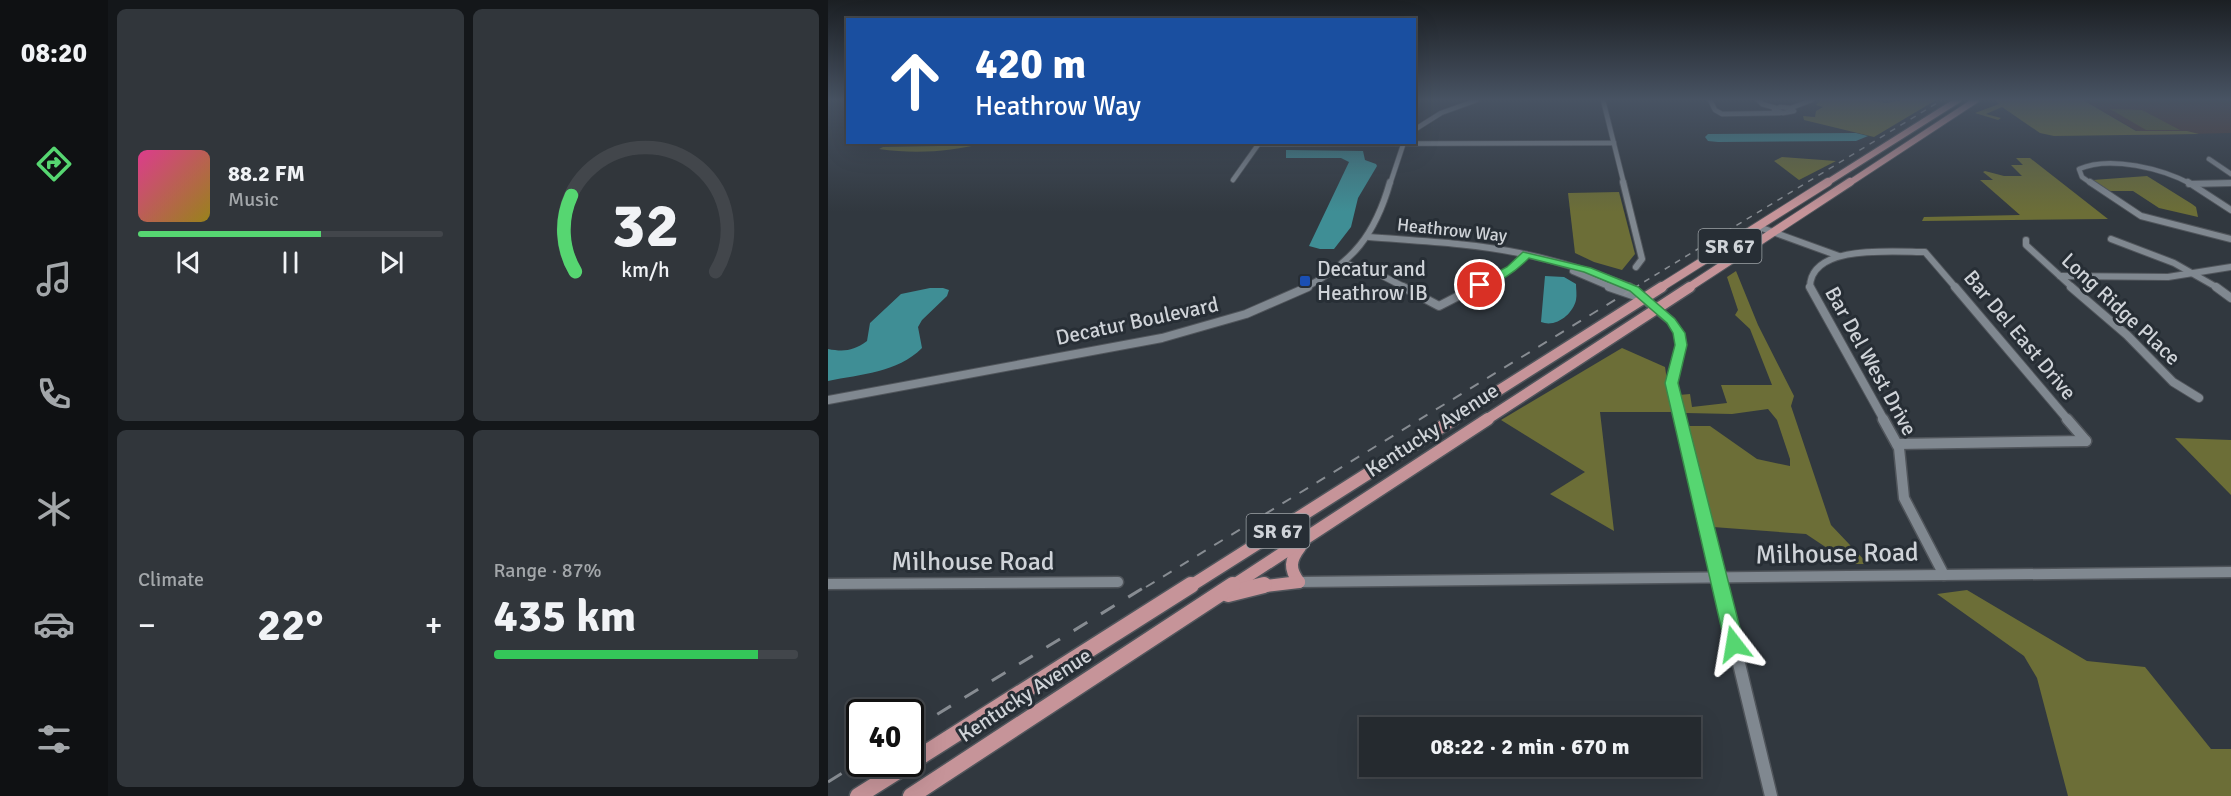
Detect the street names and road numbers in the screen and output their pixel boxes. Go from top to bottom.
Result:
street label: Heathrow Way [1396,213,1509,247]
road number: SR 67 [1698,229,1762,263]
street label: Long Ridge Place [2056,247,2186,371]
street label: Bar Del East Drive [1958,265,2082,405]
street label: Bar Del West Drive [1819,282,1923,440]
street label: Decatur Boulevard [1053,291,1221,351]
street label: Kentucky Avenue [1361,377,1503,483]
road number: SR 67 [1246,514,1310,548]
street label: Milhouse Road [1755,537,1919,571]
street label: Milhouse Road [891,546,1055,578]
street label: Kentucky Avenue [954,642,1096,748]

